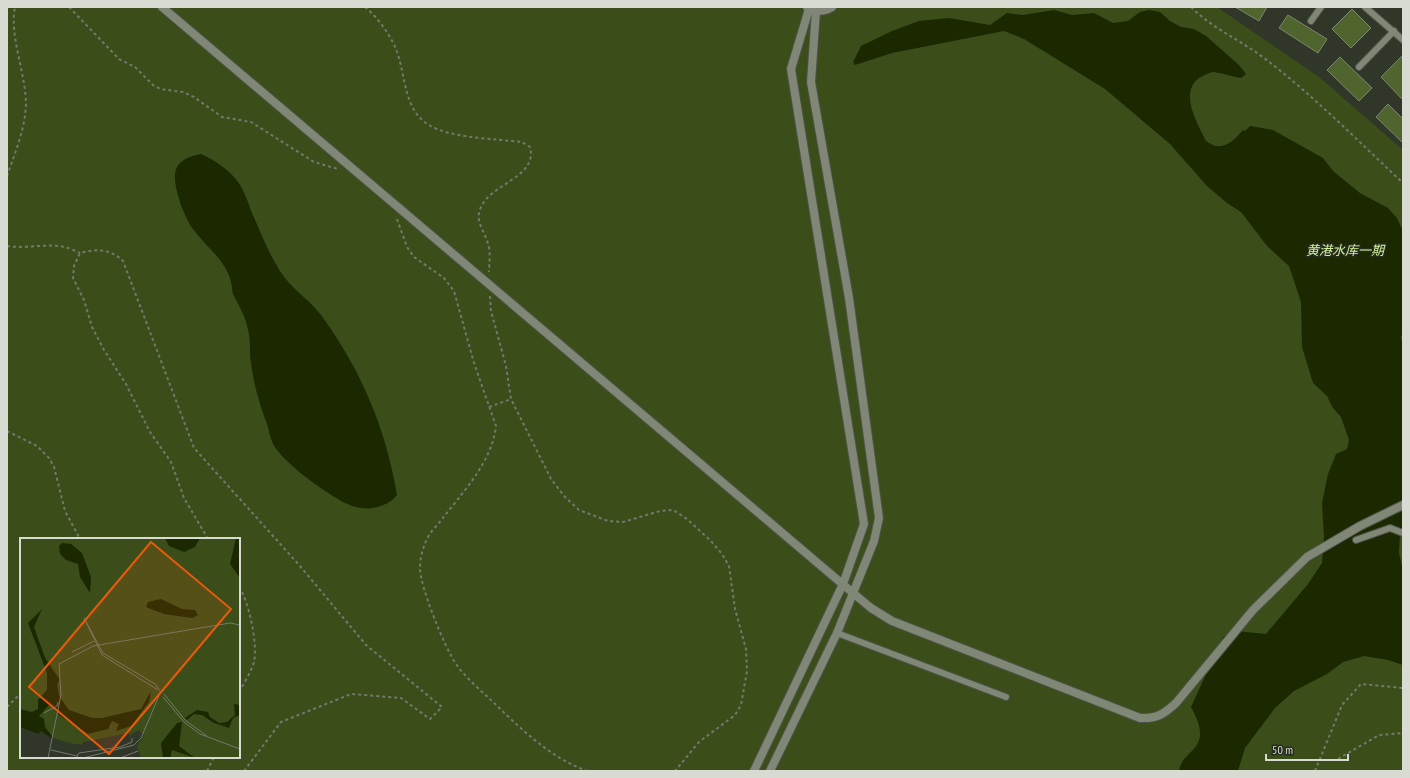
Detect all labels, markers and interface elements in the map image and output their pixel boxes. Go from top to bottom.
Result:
water label: 黄港水库一期 [1306,242,1386,259]
inset map [20,538,240,758]
scale bar [1266,736,1348,762]
text: 50 m [1272,742,1293,757]

